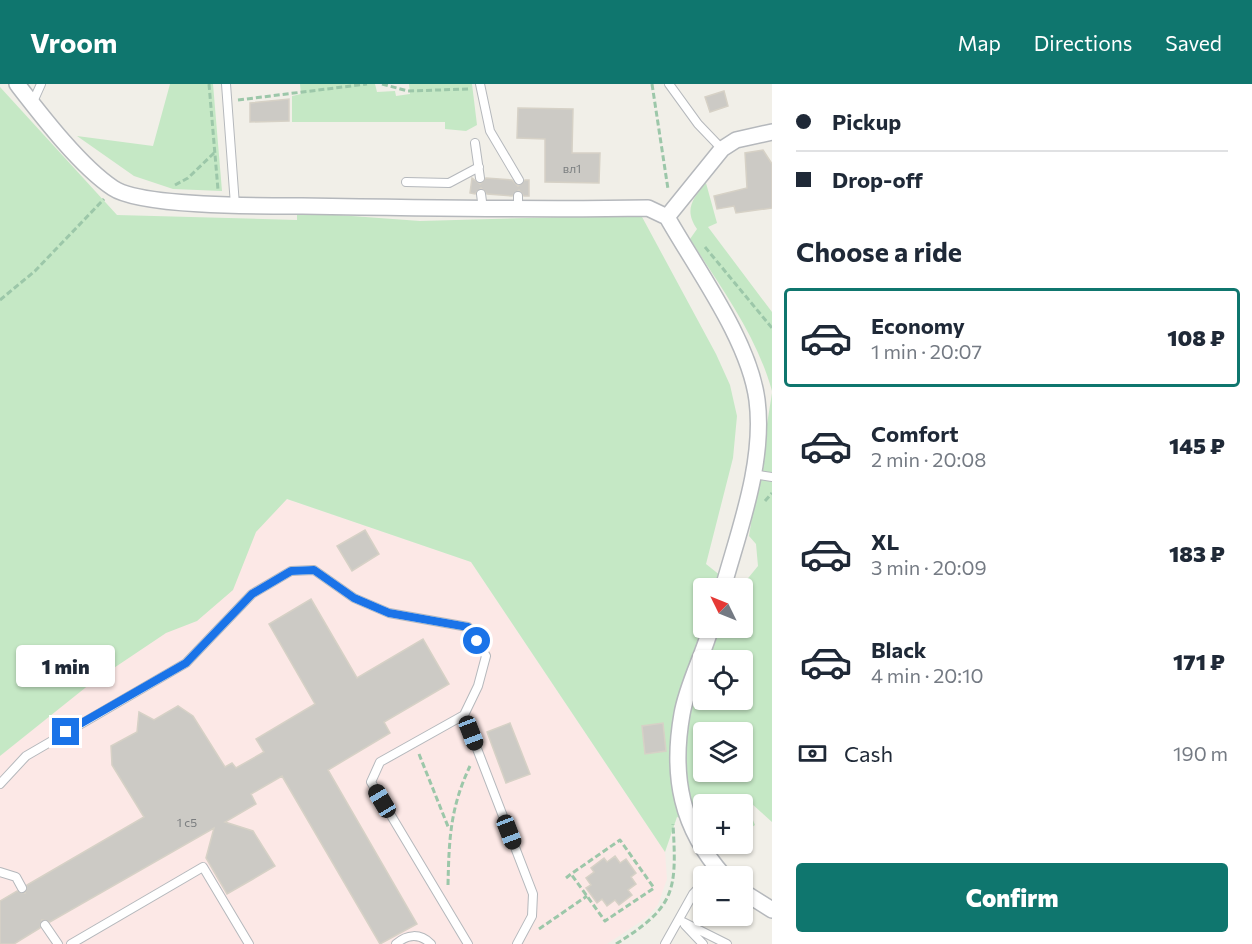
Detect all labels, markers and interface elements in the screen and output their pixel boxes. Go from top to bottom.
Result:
text: Vroom [30,25,118,59]
text: Map [958,30,1001,55]
text: Directions [1034,30,1132,55]
text: Saved [1165,30,1222,55]
text: Pickup [832,108,901,135]
house number: вл1 [563,161,581,175]
text: Drop-off [832,166,923,193]
text: Choose a ride [796,235,962,268]
icon: car [799,311,853,365]
text: Economy [871,312,965,339]
text: 108 ₽ [1167,324,1225,351]
text: 1 min · 20:07 [871,339,982,363]
icon: car [799,419,853,473]
text: Comfort [871,420,959,447]
text: 145 ₽ [1169,432,1225,459]
text: 2 min · 20:08 [871,447,986,471]
icon: car [799,527,853,581]
text: XL [871,528,899,555]
text: 183 ₽ [1169,540,1225,567]
text: 3 min · 20:09 [871,555,987,579]
north arrow [693,578,753,638]
map controls [693,578,753,926]
route start [463,627,490,654]
icon: car [799,635,853,689]
text: Black [871,636,926,663]
callout: 1 min [16,645,116,687]
text: 171 ₽ [1173,648,1225,675]
button: locate [693,650,753,710]
text: 1 min [41,654,90,678]
text: 4 min · 20:10 [871,663,984,687]
car [456,713,486,753]
route end [52,718,79,745]
button: layers [693,722,753,782]
icon: cash [796,737,829,770]
text: Cash [844,740,893,767]
text: 190 m [1173,741,1228,765]
car [365,781,399,821]
button: + [693,794,753,854]
car [494,812,524,852]
house number: 1 с5 [177,815,197,829]
button: Confirm [796,863,1228,932]
button: − [693,866,753,926]

